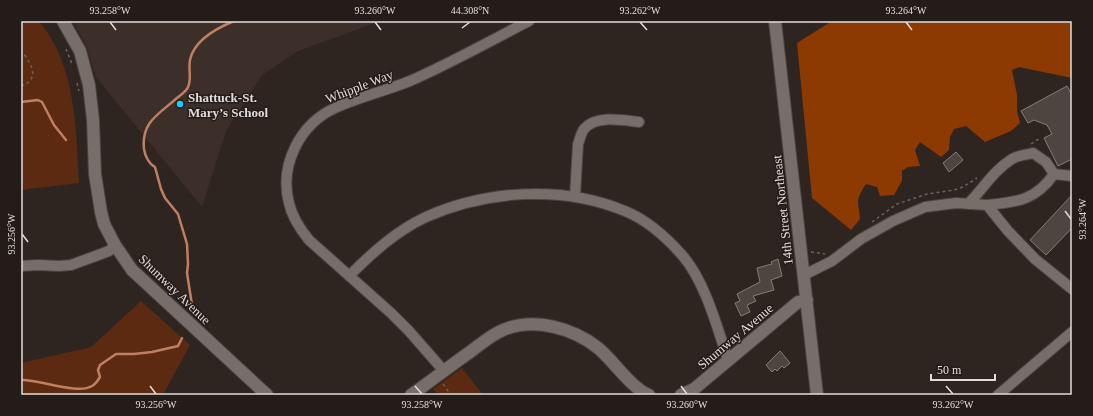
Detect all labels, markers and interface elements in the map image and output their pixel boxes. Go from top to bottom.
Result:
text: 93.258°W [90,5,131,16]
text: 93.260°W [355,5,396,16]
text: 44.308°N [451,5,489,16]
text: 93.262°W [620,5,661,16]
text: 93.264°W [886,5,927,16]
street label: Whipple Way [323,67,396,106]
place label: Shattuck-St. Mary’s School [188,90,268,120]
marker: Shattuck-St. Mary’s School [175,99,185,109]
street label: 14th Street Northeast [769,154,796,266]
text: 93.264°W [1077,198,1088,239]
text: 93.256°W [6,213,17,254]
street label: Shumway Avenue [136,251,214,328]
street label: Shumway Avenue [694,300,776,372]
scale bar [931,356,995,382]
text: 50 m [937,363,962,377]
text: 93.256°W [136,399,177,410]
text: 93.258°W [402,399,443,410]
text: 93.260°W [667,399,708,410]
text: 93.262°W [933,399,974,410]

